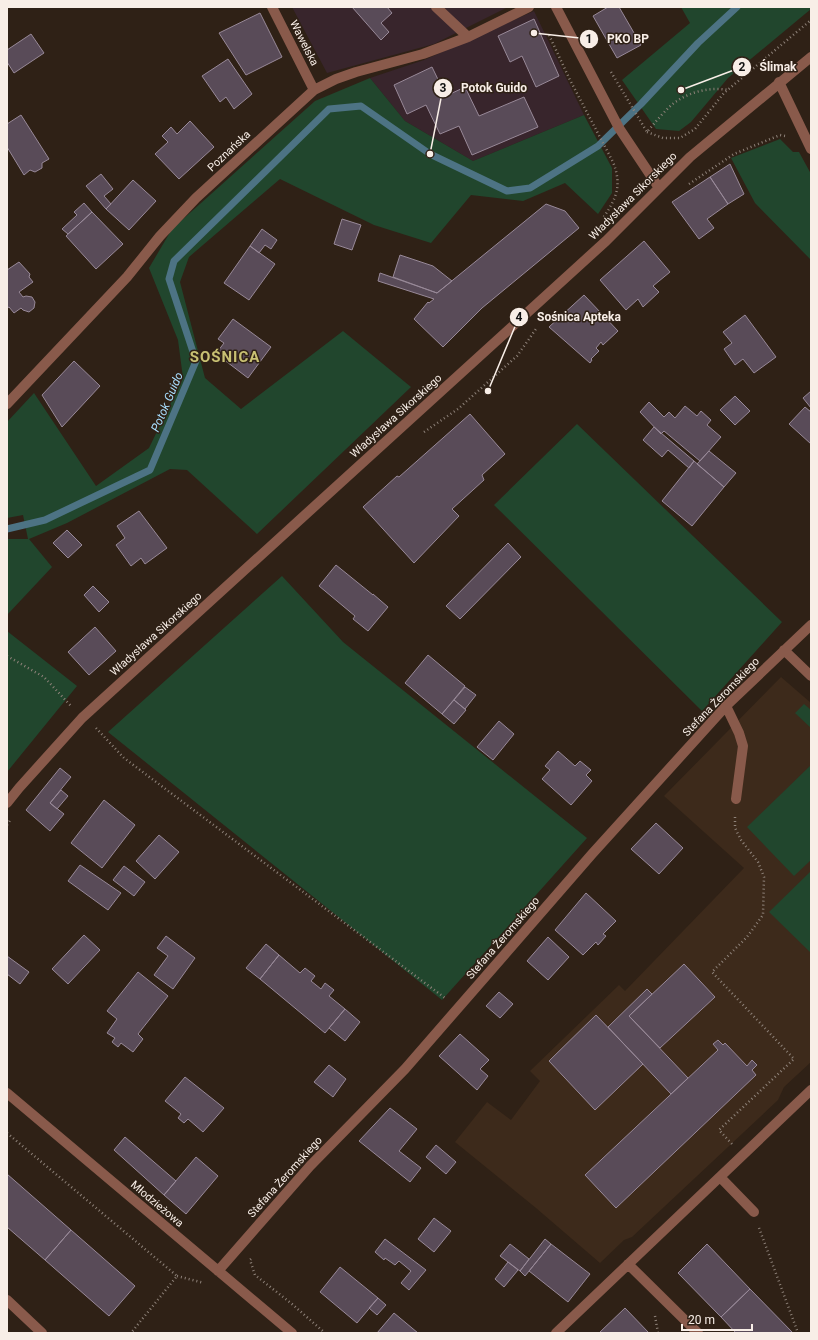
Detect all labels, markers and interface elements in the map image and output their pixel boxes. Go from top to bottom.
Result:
street label: Wawelska [287,18,321,68]
callout: PKO BP [579,27,657,51]
text: 1 [586,32,592,46]
text: PKO BP [607,32,649,46]
callout: Ślimak [732,55,805,79]
text: Ślimak [760,59,797,74]
text: 2 [739,60,746,74]
callout: Potok Guido [433,76,535,100]
text: 3 [440,81,447,95]
text: Potok Guido [461,81,527,95]
street label: Poznańska [205,128,253,174]
street label: Władysława Sikorskiego [586,149,680,243]
callout: Sośnica Apteka [509,305,629,329]
text: 4 [516,310,523,324]
text: Sośnica Apteka [537,310,622,324]
district label: SOŚNICA [190,348,260,366]
water label: Potok Guido [148,370,186,434]
street label: Władysława Sikorskiego [348,371,444,461]
street label: Władysława Sikorskiego [108,589,204,679]
street label: Stefana Żeromskiego [680,655,762,739]
street label: Stefana Żeromskiego [464,894,542,982]
street label: Stefana Żeromskiego [245,1134,325,1220]
street label: Młodzieżowa [128,1178,186,1230]
scale bar [682,1306,752,1332]
text: 20 m [688,1313,715,1327]

